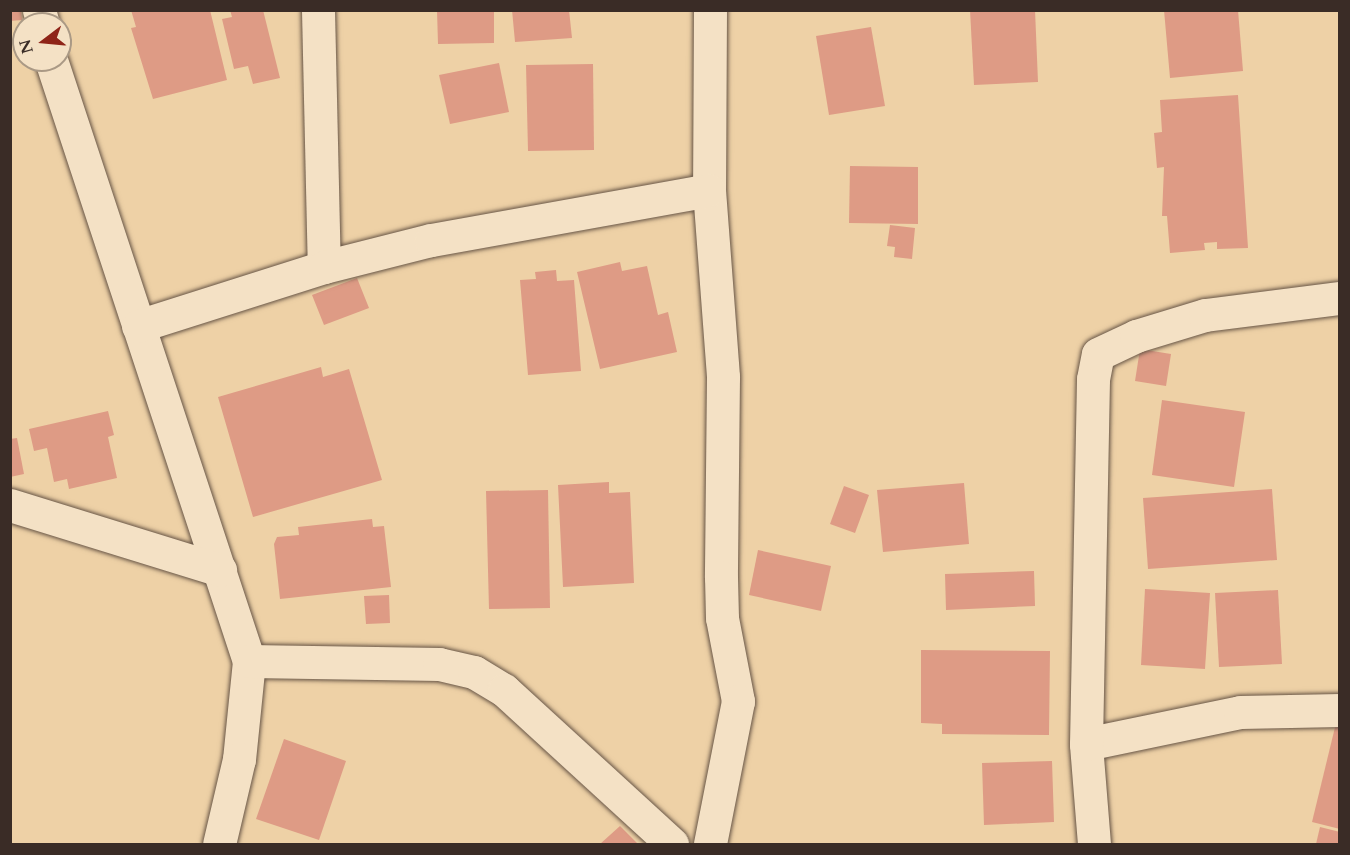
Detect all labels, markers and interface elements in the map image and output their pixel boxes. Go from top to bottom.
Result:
north arrow [12,12,72,72]
text: N [14,37,39,56]

